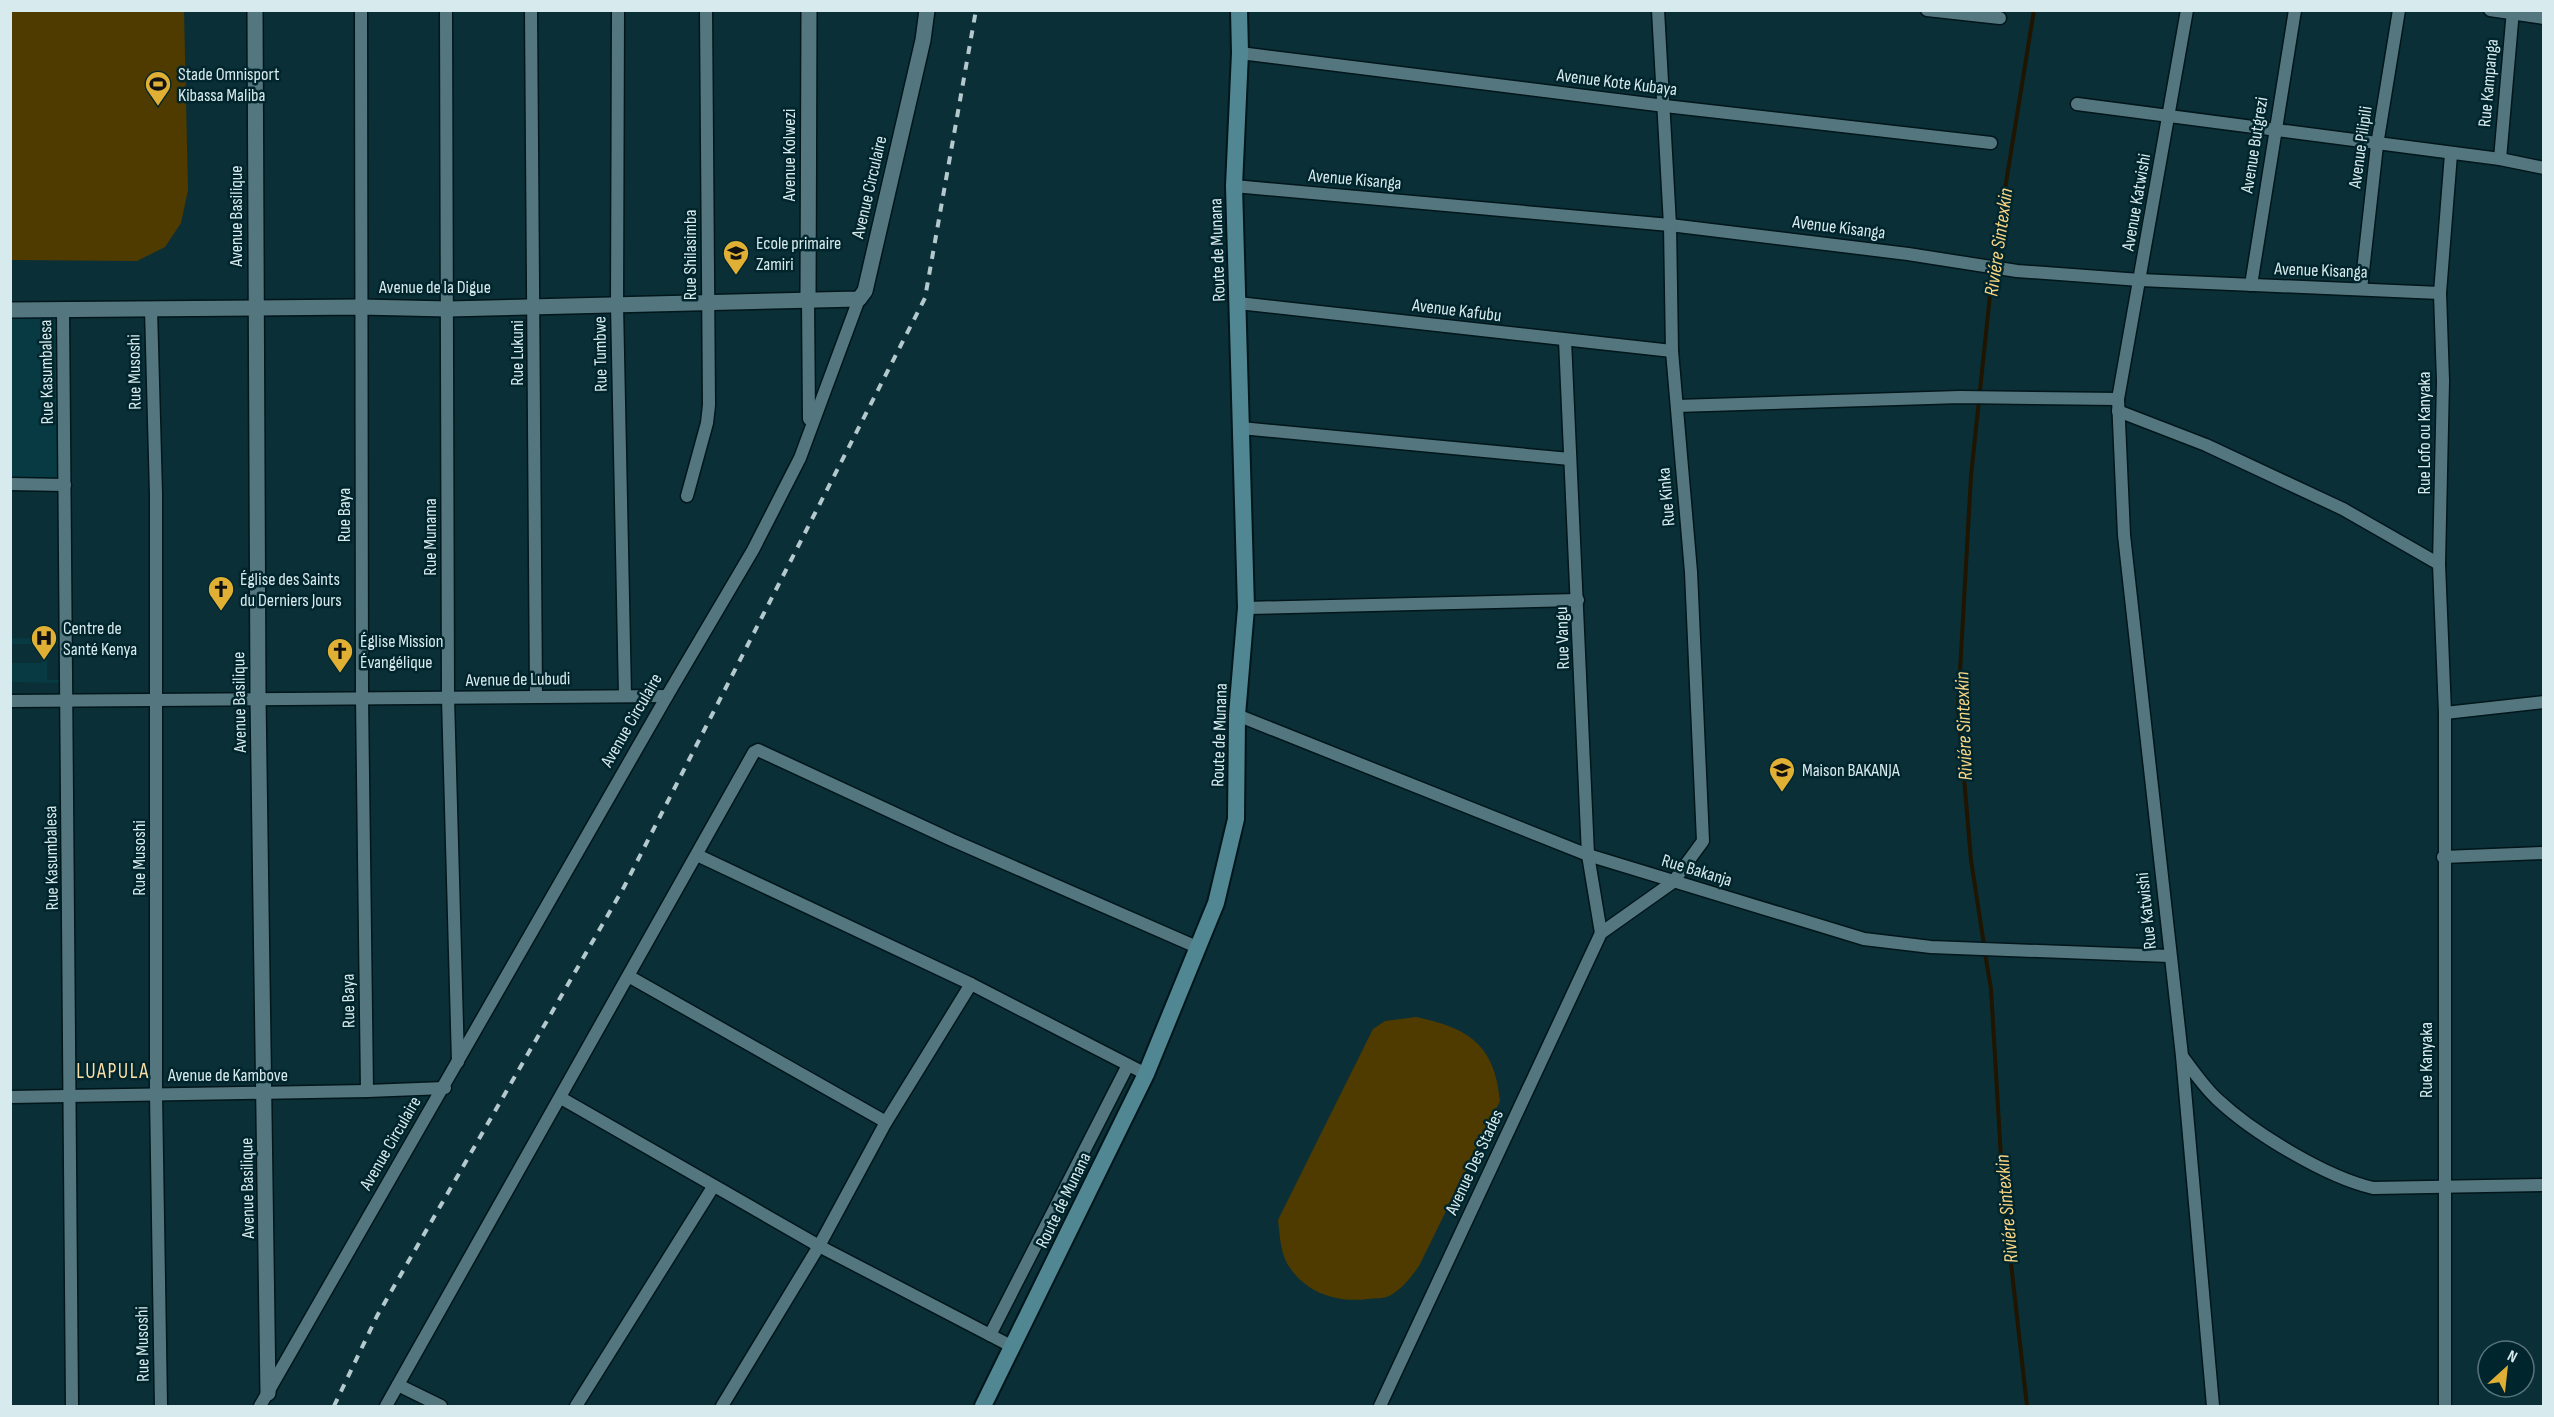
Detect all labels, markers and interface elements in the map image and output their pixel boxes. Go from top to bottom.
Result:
street label: Rue Kampanga [2474,38,2503,128]
place label: Stade Omnisport Kibassa Maliba [178,64,280,106]
street label: Avenue Kote Kubaya [1555,65,1678,100]
sports icon: Stade Omnisport Kibassa Maliba [143,69,173,107]
street label: Avenue Butgrezi [2236,96,2272,196]
street label: Avenue Pilipili [2344,105,2377,191]
street label: Avenue Kolwezi [779,109,800,202]
street label: Avenue Circulaire [847,134,891,241]
street label: Avenue Katwishi [2117,152,2155,253]
street label: Avenue Kisanga [1307,165,1402,194]
street label: Avenue Basilique [226,166,247,268]
water label: Riviére Sintexkin [1980,187,2018,298]
street label: Route de Munana [1205,198,1230,302]
street label: Rue Shilasimba [680,210,701,300]
street label: Avenue Kisanga [1790,211,1887,244]
place label: Ecole primaire Zamiri [756,233,841,275]
school or university icon: Ecole primaire Zamiri [721,238,751,276]
street label: Avenue Kisanga [2273,258,2368,283]
street label: Avenue de la Digue [378,277,491,298]
street label: Avenue Kafubu [1410,294,1503,326]
street label: Rue Tumbwe [589,316,612,392]
street label: Rue Kasumbalesa [35,319,58,425]
street label: Rue Lukuni [507,320,528,386]
street label: Rue Musoshi [123,334,146,410]
street label: Rue Lofo ou Kanyaka [2414,372,2435,494]
street label: Rue Kinka [1653,467,1680,527]
street label: Rue Baya [334,488,355,542]
street label: Rue Munama [420,498,441,576]
place label: Église des Saints du Derniers Jours [240,569,342,611]
church icon: Église des Saints du Derniers Jours [206,574,236,612]
street label: Rue Vangu [1551,606,1574,670]
place label: Centre de Santé Kenya [63,618,137,660]
hospital icon: Centre de Santé Kenya [29,623,59,661]
place label: Église Mission Évangélique [360,631,444,673]
church icon: Église Mission Évangélique [325,636,355,674]
street label: Avenue Basilique [228,651,251,754]
street label: Avenue de Lubudi [465,668,570,691]
street label: Avenue Circulaire [596,670,667,772]
water label: Riviére Sintexkin [1950,671,1978,781]
street label: Route de Munana [1207,683,1232,787]
school or university icon: Maison BAKANJA [1767,755,1797,793]
place label: Maison BAKANJA [1802,760,1900,781]
street label: Rue Kasumbalesa [40,805,63,911]
street label: Rue Musoshi [129,820,150,896]
street label: Rue Bakanja [1659,850,1735,891]
street label: Rue Katwishi [2132,871,2161,951]
street label: Rue Baya [338,974,359,1028]
street label: Rue Kanyaka [2416,1022,2437,1098]
district label: LUAPULA [76,1059,150,1084]
street label: Avenue de Kambove [167,1065,288,1086]
street label: Avenue Circulaire [355,1093,426,1195]
street label: Avenue Des Stades [1441,1106,1508,1219]
street label: Avenue Basilique [236,1137,259,1240]
street label: Route de Munana [1031,1149,1096,1251]
water label: Riviére Sintexkin [1990,1154,2024,1264]
street label: Rue Musoshi [131,1306,154,1382]
north arrow [2476,1339,2536,1399]
text: N [2504,1347,2520,1367]

